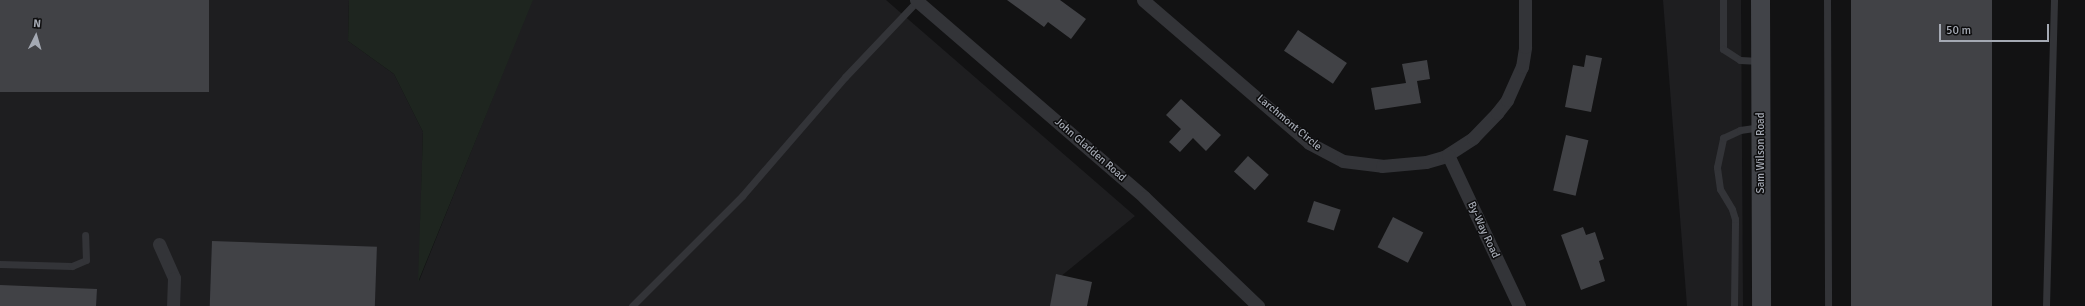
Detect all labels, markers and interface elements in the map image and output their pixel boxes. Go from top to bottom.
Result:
north arrow [16,16,56,56]
scale bar [1941,16,2051,42]
text: N [33,17,41,30]
text: 50 m [1946,23,1971,38]
street label: Larchmont Circle [1254,92,1324,154]
street label: Sam Wilson Road [1754,113,1768,193]
street label: John Gladden Road [1052,115,1128,185]
street label: By-Way Road [1464,200,1502,260]

